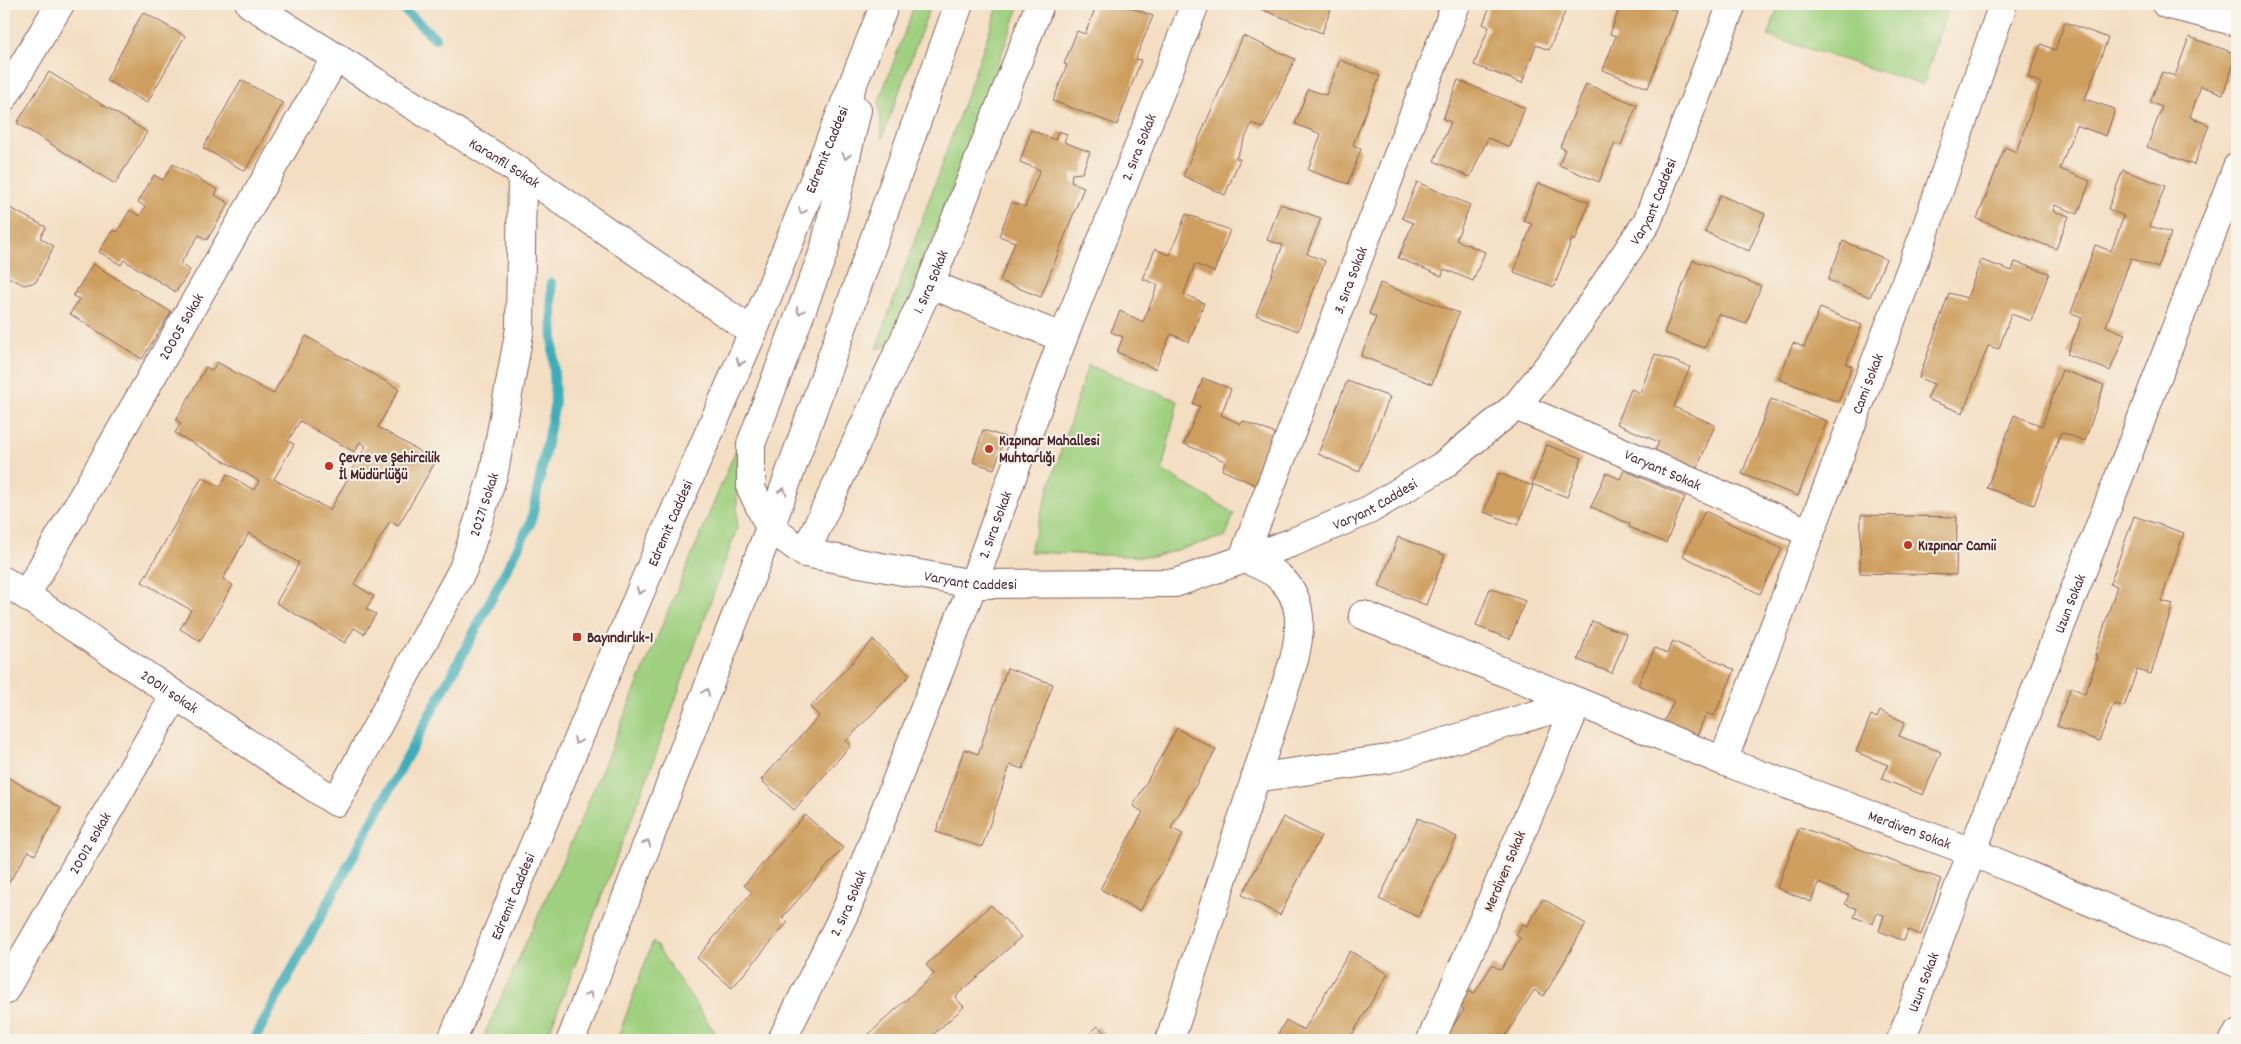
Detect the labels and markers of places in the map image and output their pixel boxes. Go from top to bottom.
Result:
place label: Kızpınar Mahallesi Muhtarlığı [999,431,1100,470]
marker: Kızpınar Mahallesi Muhtarlığı [983,443,995,455]
place label: Çevre ve Şehircilik İl Müdürlüğü [339,448,440,487]
marker: Çevre ve Şehircilik İl Müdürlüğü [323,460,335,472]
place label: Kızpınar Camii [1918,536,1997,558]
marker: Kızpınar Camii [1902,539,1914,551]
place label: Bayındırlık-1 [587,628,653,650]
marker: Bayındırlık-1 [571,631,583,643]

